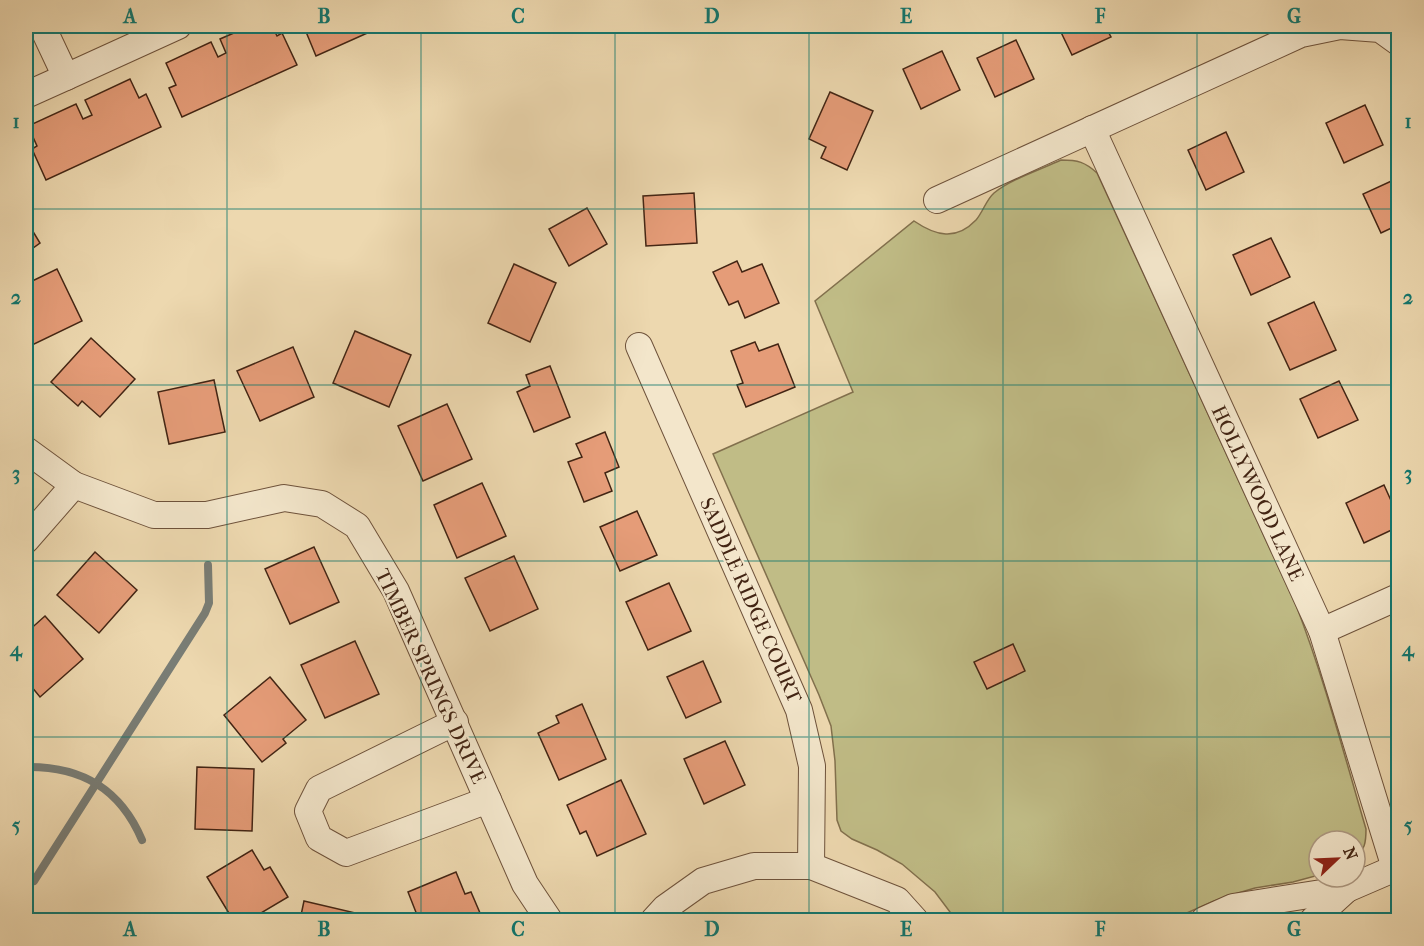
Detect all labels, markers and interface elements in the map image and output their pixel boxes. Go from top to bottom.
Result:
text: A [122,5,138,28]
text: B [317,5,331,28]
text: C [511,5,525,28]
text: D [704,5,720,28]
text: E [900,5,912,28]
text: F [1094,5,1106,28]
text: G [1287,5,1301,28]
text: 1 [12,110,20,133]
text: 1 [1404,110,1412,133]
text: 2 [11,286,21,309]
text: 2 [1403,286,1413,309]
street label: HOLLYWOOD LANE [1207,402,1308,585]
text: 3 [12,462,20,485]
text: 3 [1404,462,1412,485]
street label: SADDLE RIDGE COURT [695,494,806,707]
street label: TIMBER SPRINGS DRIVE [371,565,491,787]
text: 4 [9,638,23,662]
text: 4 [1401,638,1415,662]
text: 5 [12,814,21,837]
text: 5 [1404,814,1413,837]
north arrow [1307,829,1367,889]
text: N [1339,844,1362,863]
text: A [122,918,138,941]
text: B [317,918,331,941]
text: C [511,918,525,941]
text: D [704,918,720,941]
text: E [900,918,912,941]
text: F [1094,918,1106,941]
text: G [1287,918,1301,941]

